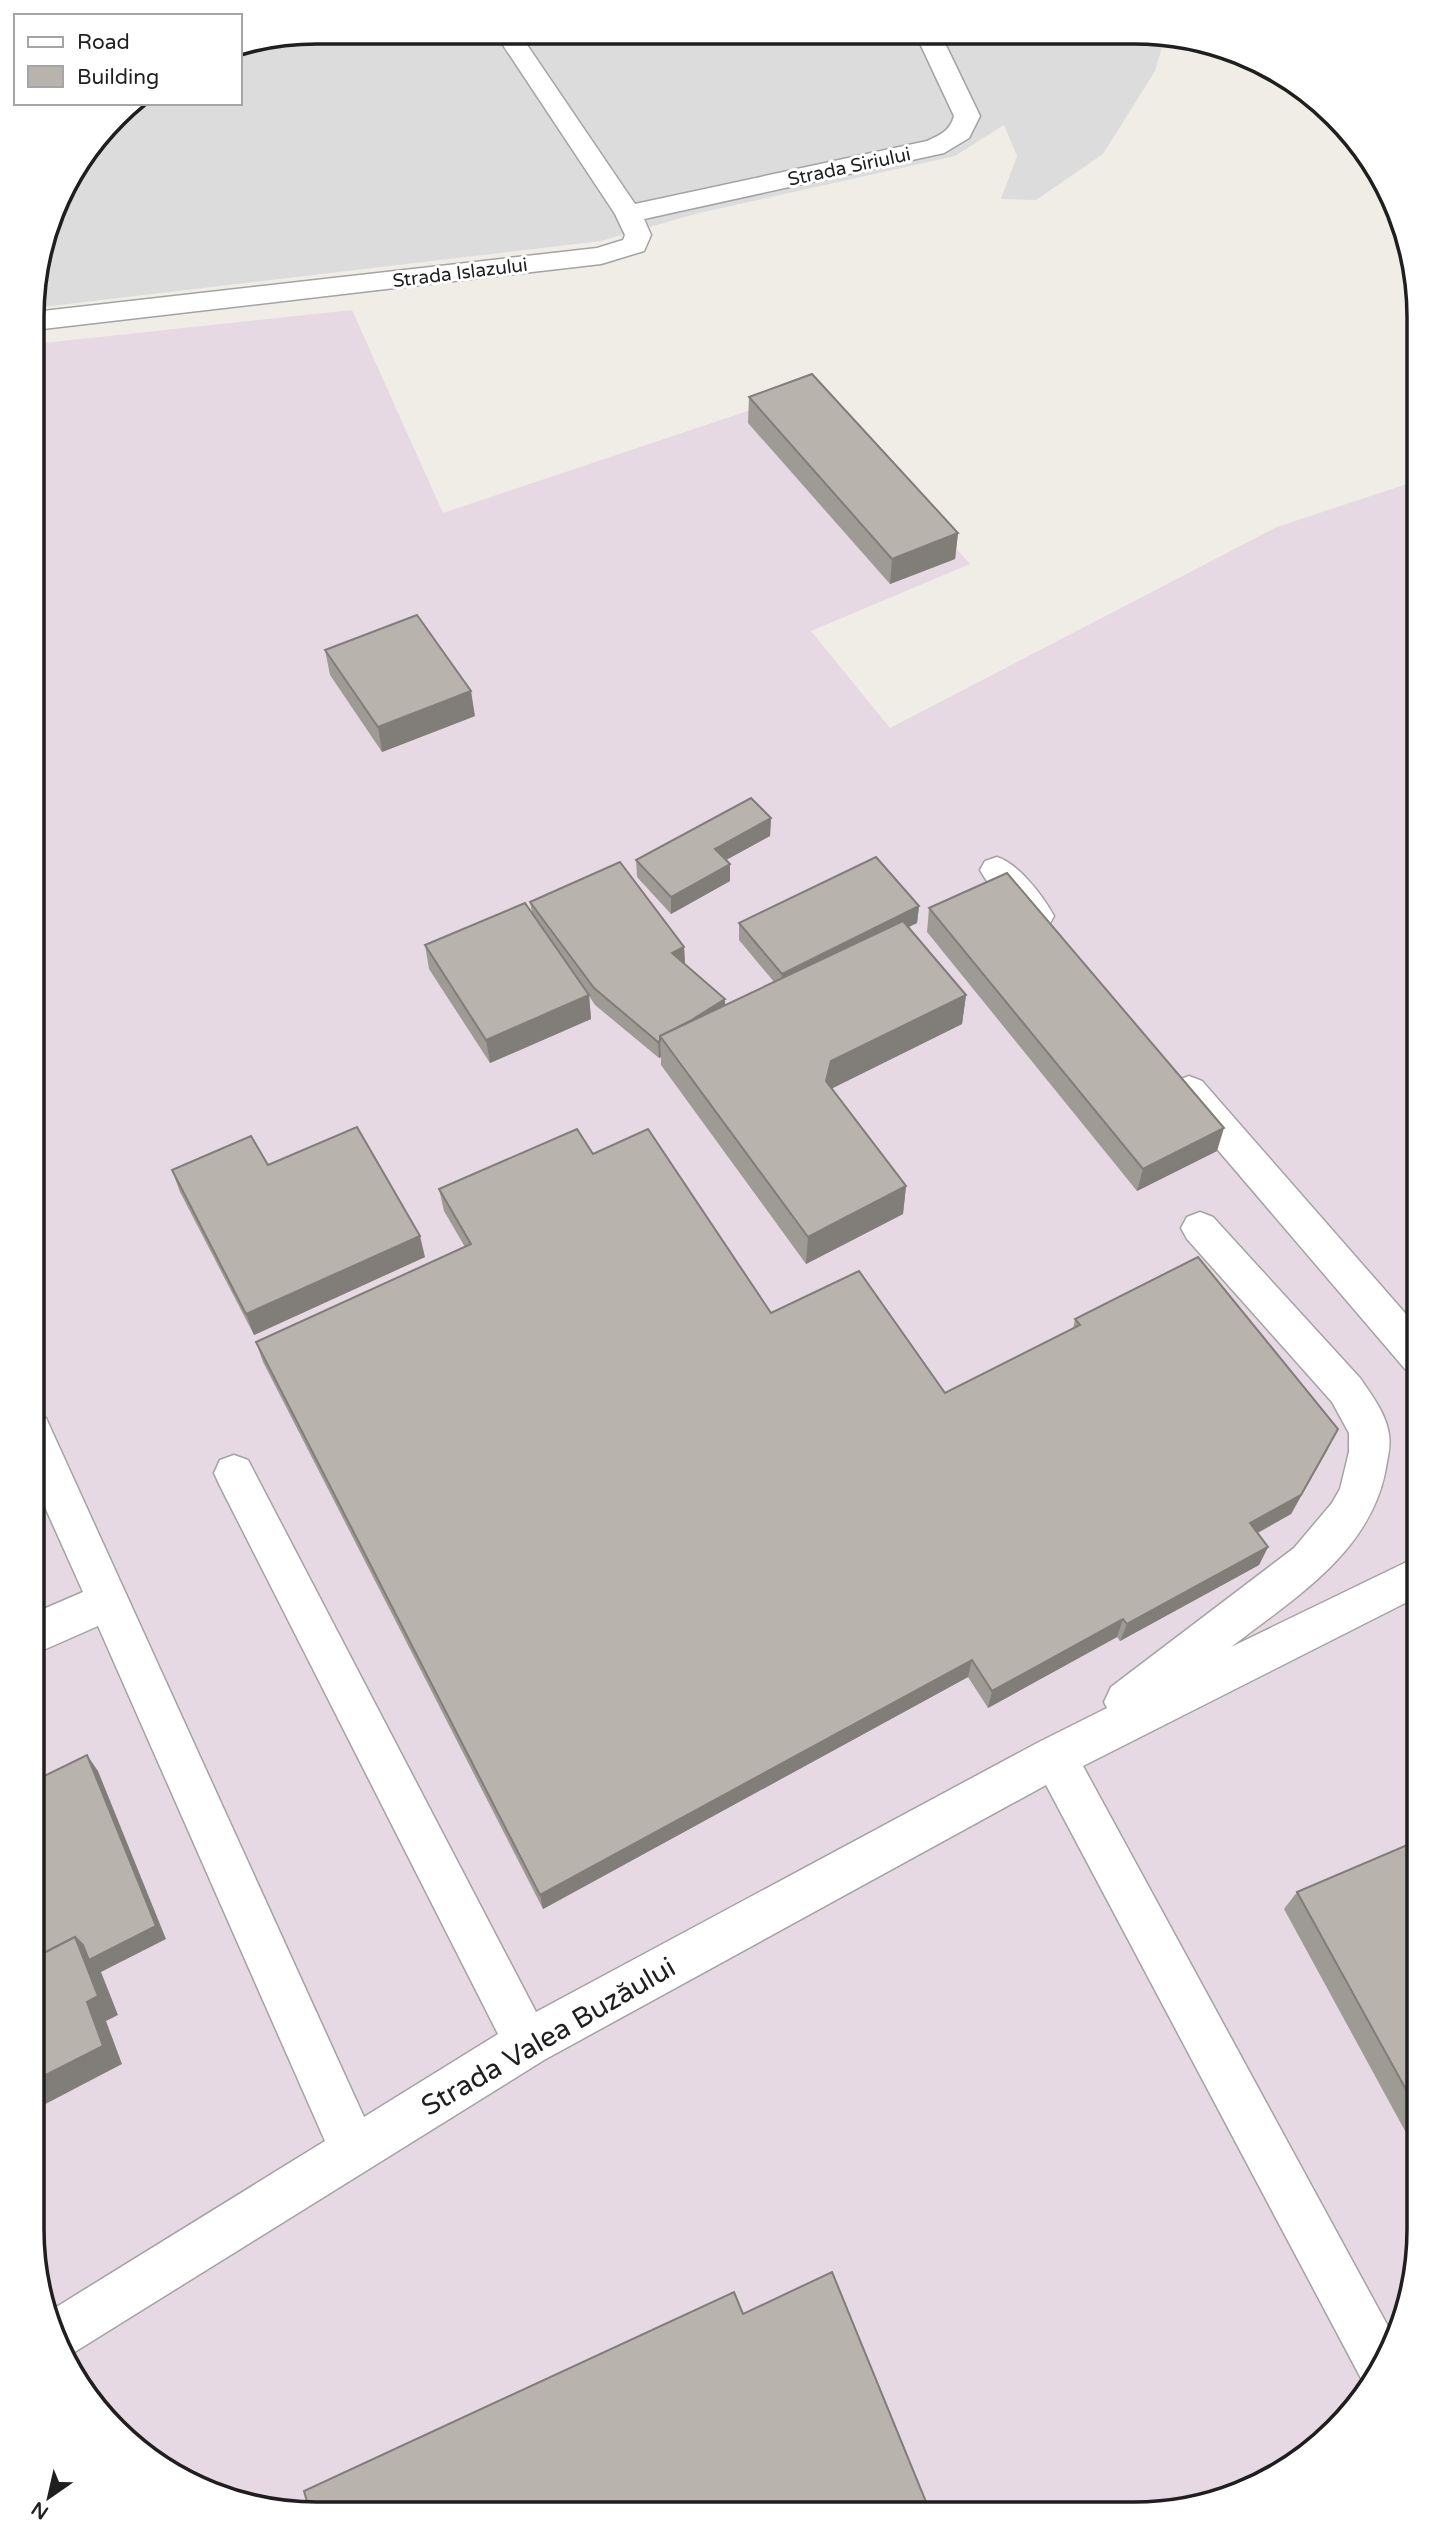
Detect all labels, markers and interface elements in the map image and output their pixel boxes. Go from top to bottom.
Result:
legend [14,14,242,105]
text: Road [77,30,130,55]
text: Building [77,65,159,90]
street label: Strada Siriului [786,143,913,191]
street label: Strada Islazului [391,254,529,292]
street label: Strada Valea Buzăului [415,1950,682,2124]
north arrow [14,2462,84,2532]
text: N [28,2497,53,2524]

